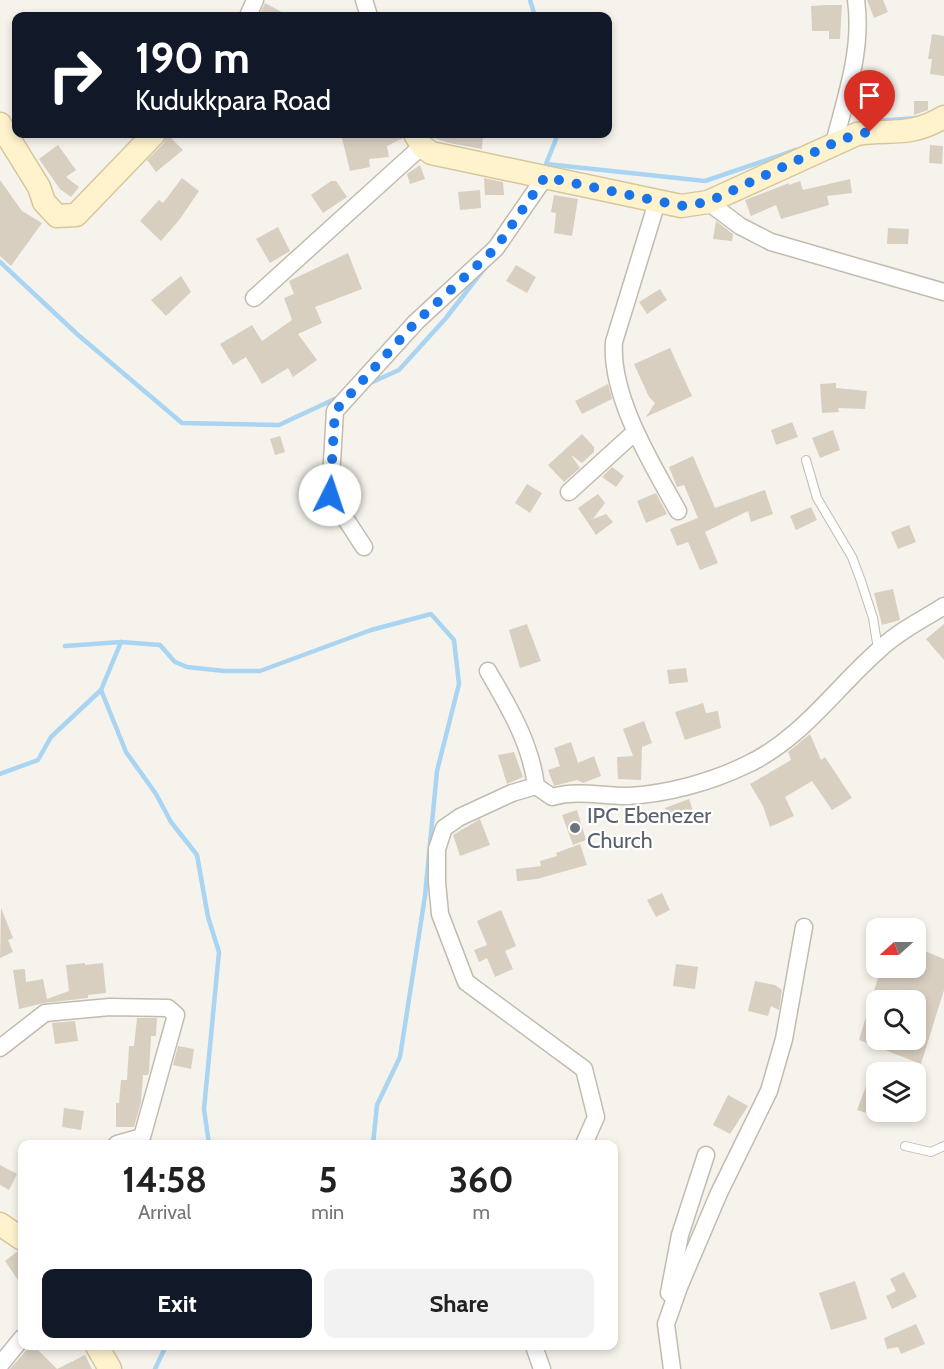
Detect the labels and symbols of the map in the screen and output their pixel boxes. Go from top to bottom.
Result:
pin [844,70,895,132]
position arrow [298,463,362,527]
place label: IPC Ebenezer Church [587,802,711,854]
marker: IPC Ebenezer Church [568,821,582,835]
north arrow [866,918,926,978]

